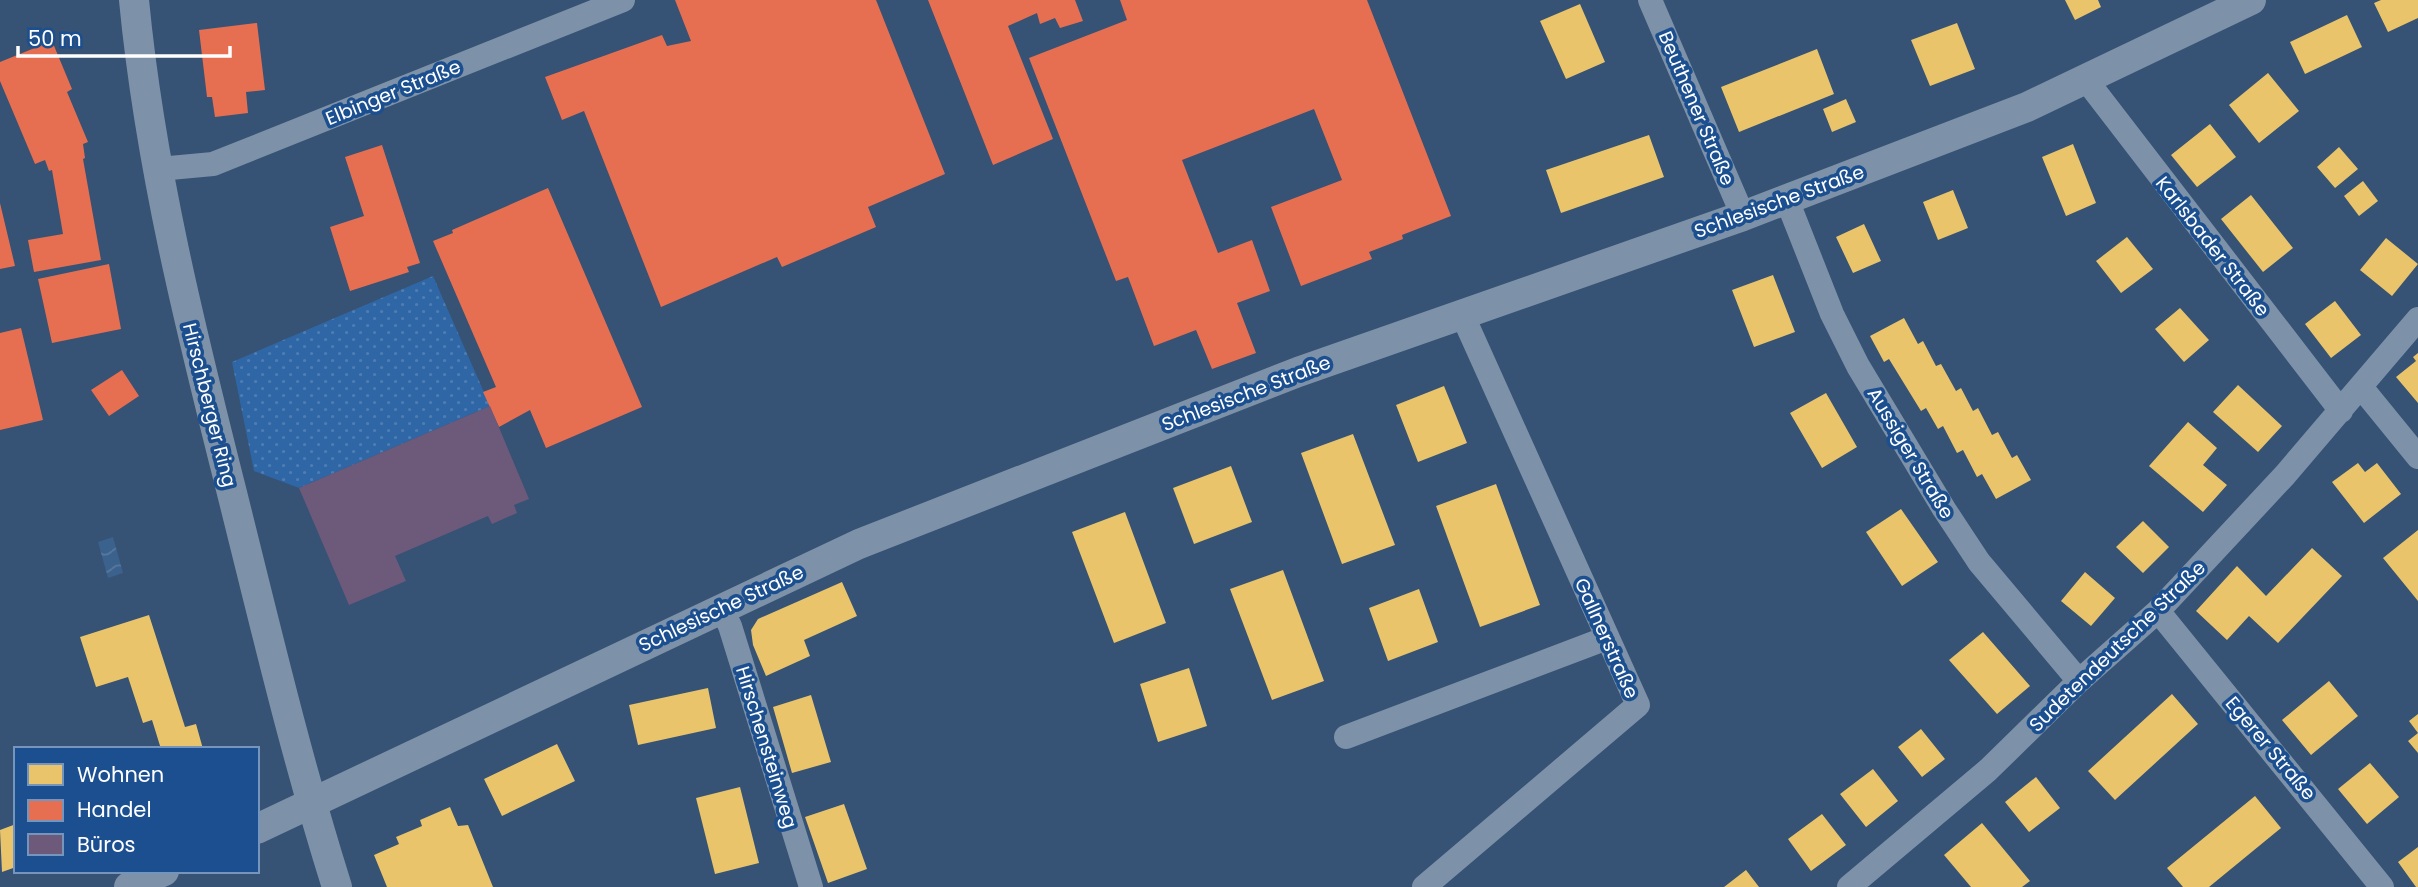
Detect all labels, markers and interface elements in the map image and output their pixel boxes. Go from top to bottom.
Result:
scale bar [18,14,229,58]
text: 50 m [28,24,82,53]
street label: Beuthener Straße [1652,27,1741,190]
street label: Elbinger Straße [322,53,465,132]
street label: Schlesische Straße [1690,158,1868,245]
street label: Karlsbader Straße [2149,171,2276,322]
street label: Hirschberger Ring [176,320,243,490]
street label: Schlesische Straße [1158,349,1335,438]
street label: Aussiger Straße [1861,382,1961,524]
street label: Sudetendeutsche Straße [2023,555,2211,738]
street label: Schlesische Straße [634,558,808,659]
street label: Gallnerstraße [1568,574,1645,703]
street label: Hirschensteinweg [729,663,804,831]
street label: Egerer Straße [2219,691,2322,806]
legend [14,747,259,873]
text: Wohnen [77,760,164,789]
text: Handel [77,795,152,824]
text: Büros [77,830,136,859]

